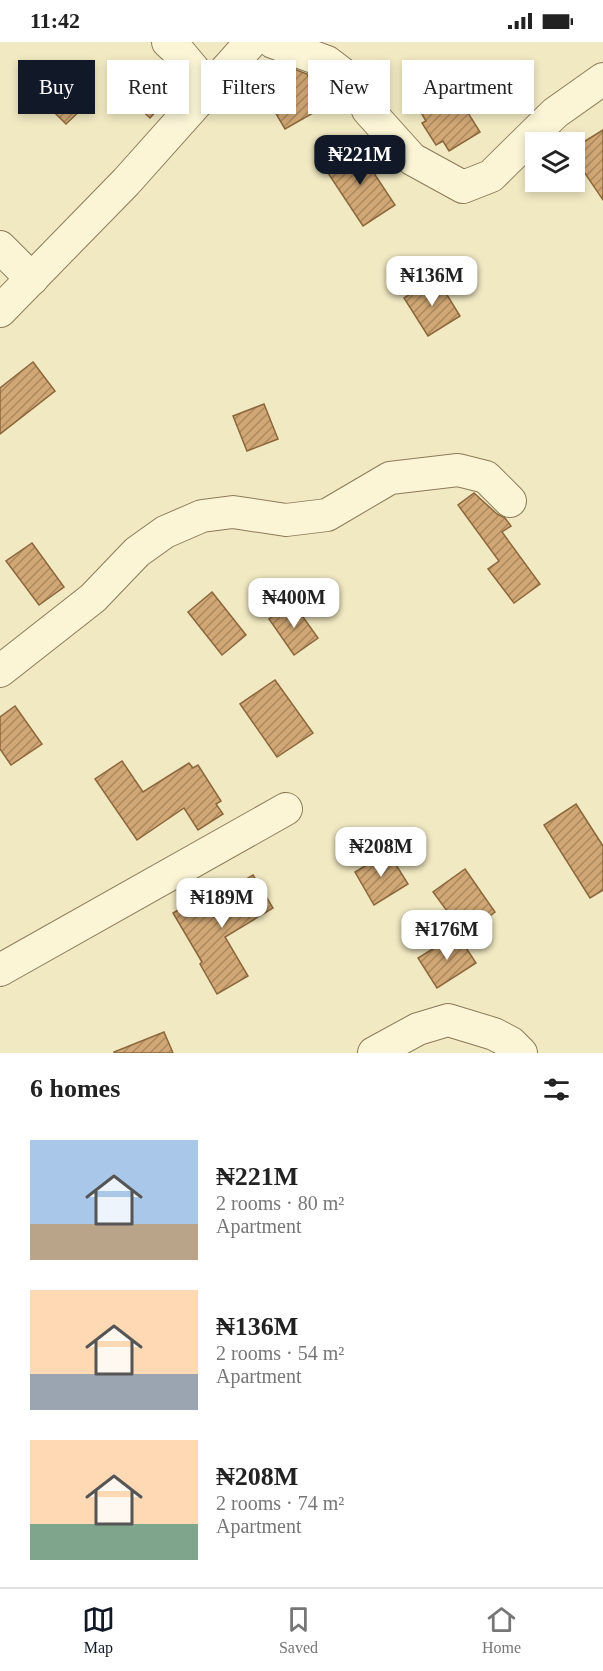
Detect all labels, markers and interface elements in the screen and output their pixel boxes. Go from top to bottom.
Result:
text: 11:42 [30,8,80,33]
chip: Buy [18,60,95,114]
chip: Rent [107,60,189,114]
chip: Filters [201,60,296,114]
chip: New [308,60,390,114]
chip: Apartment [402,60,534,114]
map controls [525,132,585,192]
button: layers [525,132,585,192]
pin: ₦221M [318,135,402,186]
text: ₦221M [328,143,392,165]
pin: ₦136M [390,256,474,307]
text: ₦136M [400,264,464,286]
pin: ₦400M [252,578,336,629]
text: ₦400M [262,586,326,608]
pin: ₦208M [339,827,423,878]
text: ₦208M [349,835,413,857]
pin: ₦189M [180,878,264,929]
text: ₦189M [190,886,254,908]
pin: ₦176M [405,910,489,961]
text: ₦176M [415,918,479,940]
icon: filters [540,1073,573,1106]
text: 6 homes [30,1074,120,1103]
text: ₦221M [216,1162,298,1191]
icon: home [78,1164,150,1236]
text: 2 rooms · 80 m² [216,1192,344,1214]
text: Apartment [216,1215,302,1237]
text: ₦136M [216,1312,298,1341]
icon: home [78,1314,150,1386]
text: 2 rooms · 54 m² [216,1342,344,1364]
text: Apartment [216,1365,302,1387]
text: ₦208M [216,1462,298,1491]
icon: home [78,1464,150,1536]
text: 2 rooms · 74 m² [216,1492,344,1514]
text: Apartment [216,1515,302,1537]
tab: Map [82,1603,115,1657]
tab: Saved [279,1603,318,1657]
tab: Home [482,1603,521,1657]

